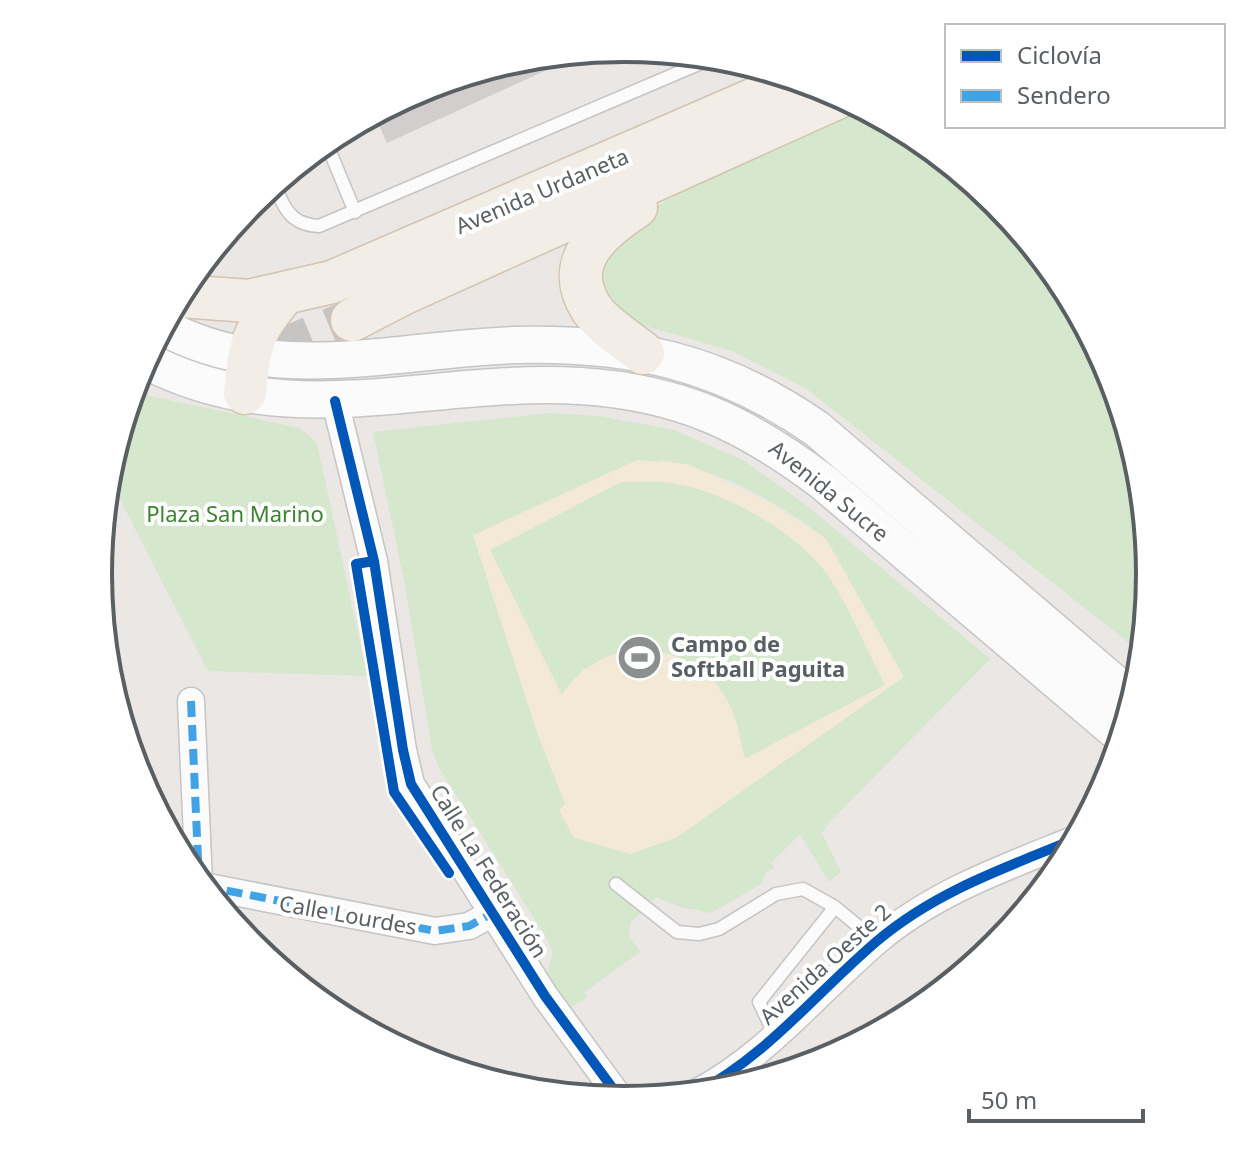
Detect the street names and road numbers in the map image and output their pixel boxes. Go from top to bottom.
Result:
street label: Avenida Urdaneta [450,140,633,240]
street label: Avenida Sucre [764,433,896,548]
street label: Calle La Federación [424,778,555,963]
street label: Calle Lourdes [277,887,419,941]
street label: Avenida Oeste 2 [752,896,897,1030]

